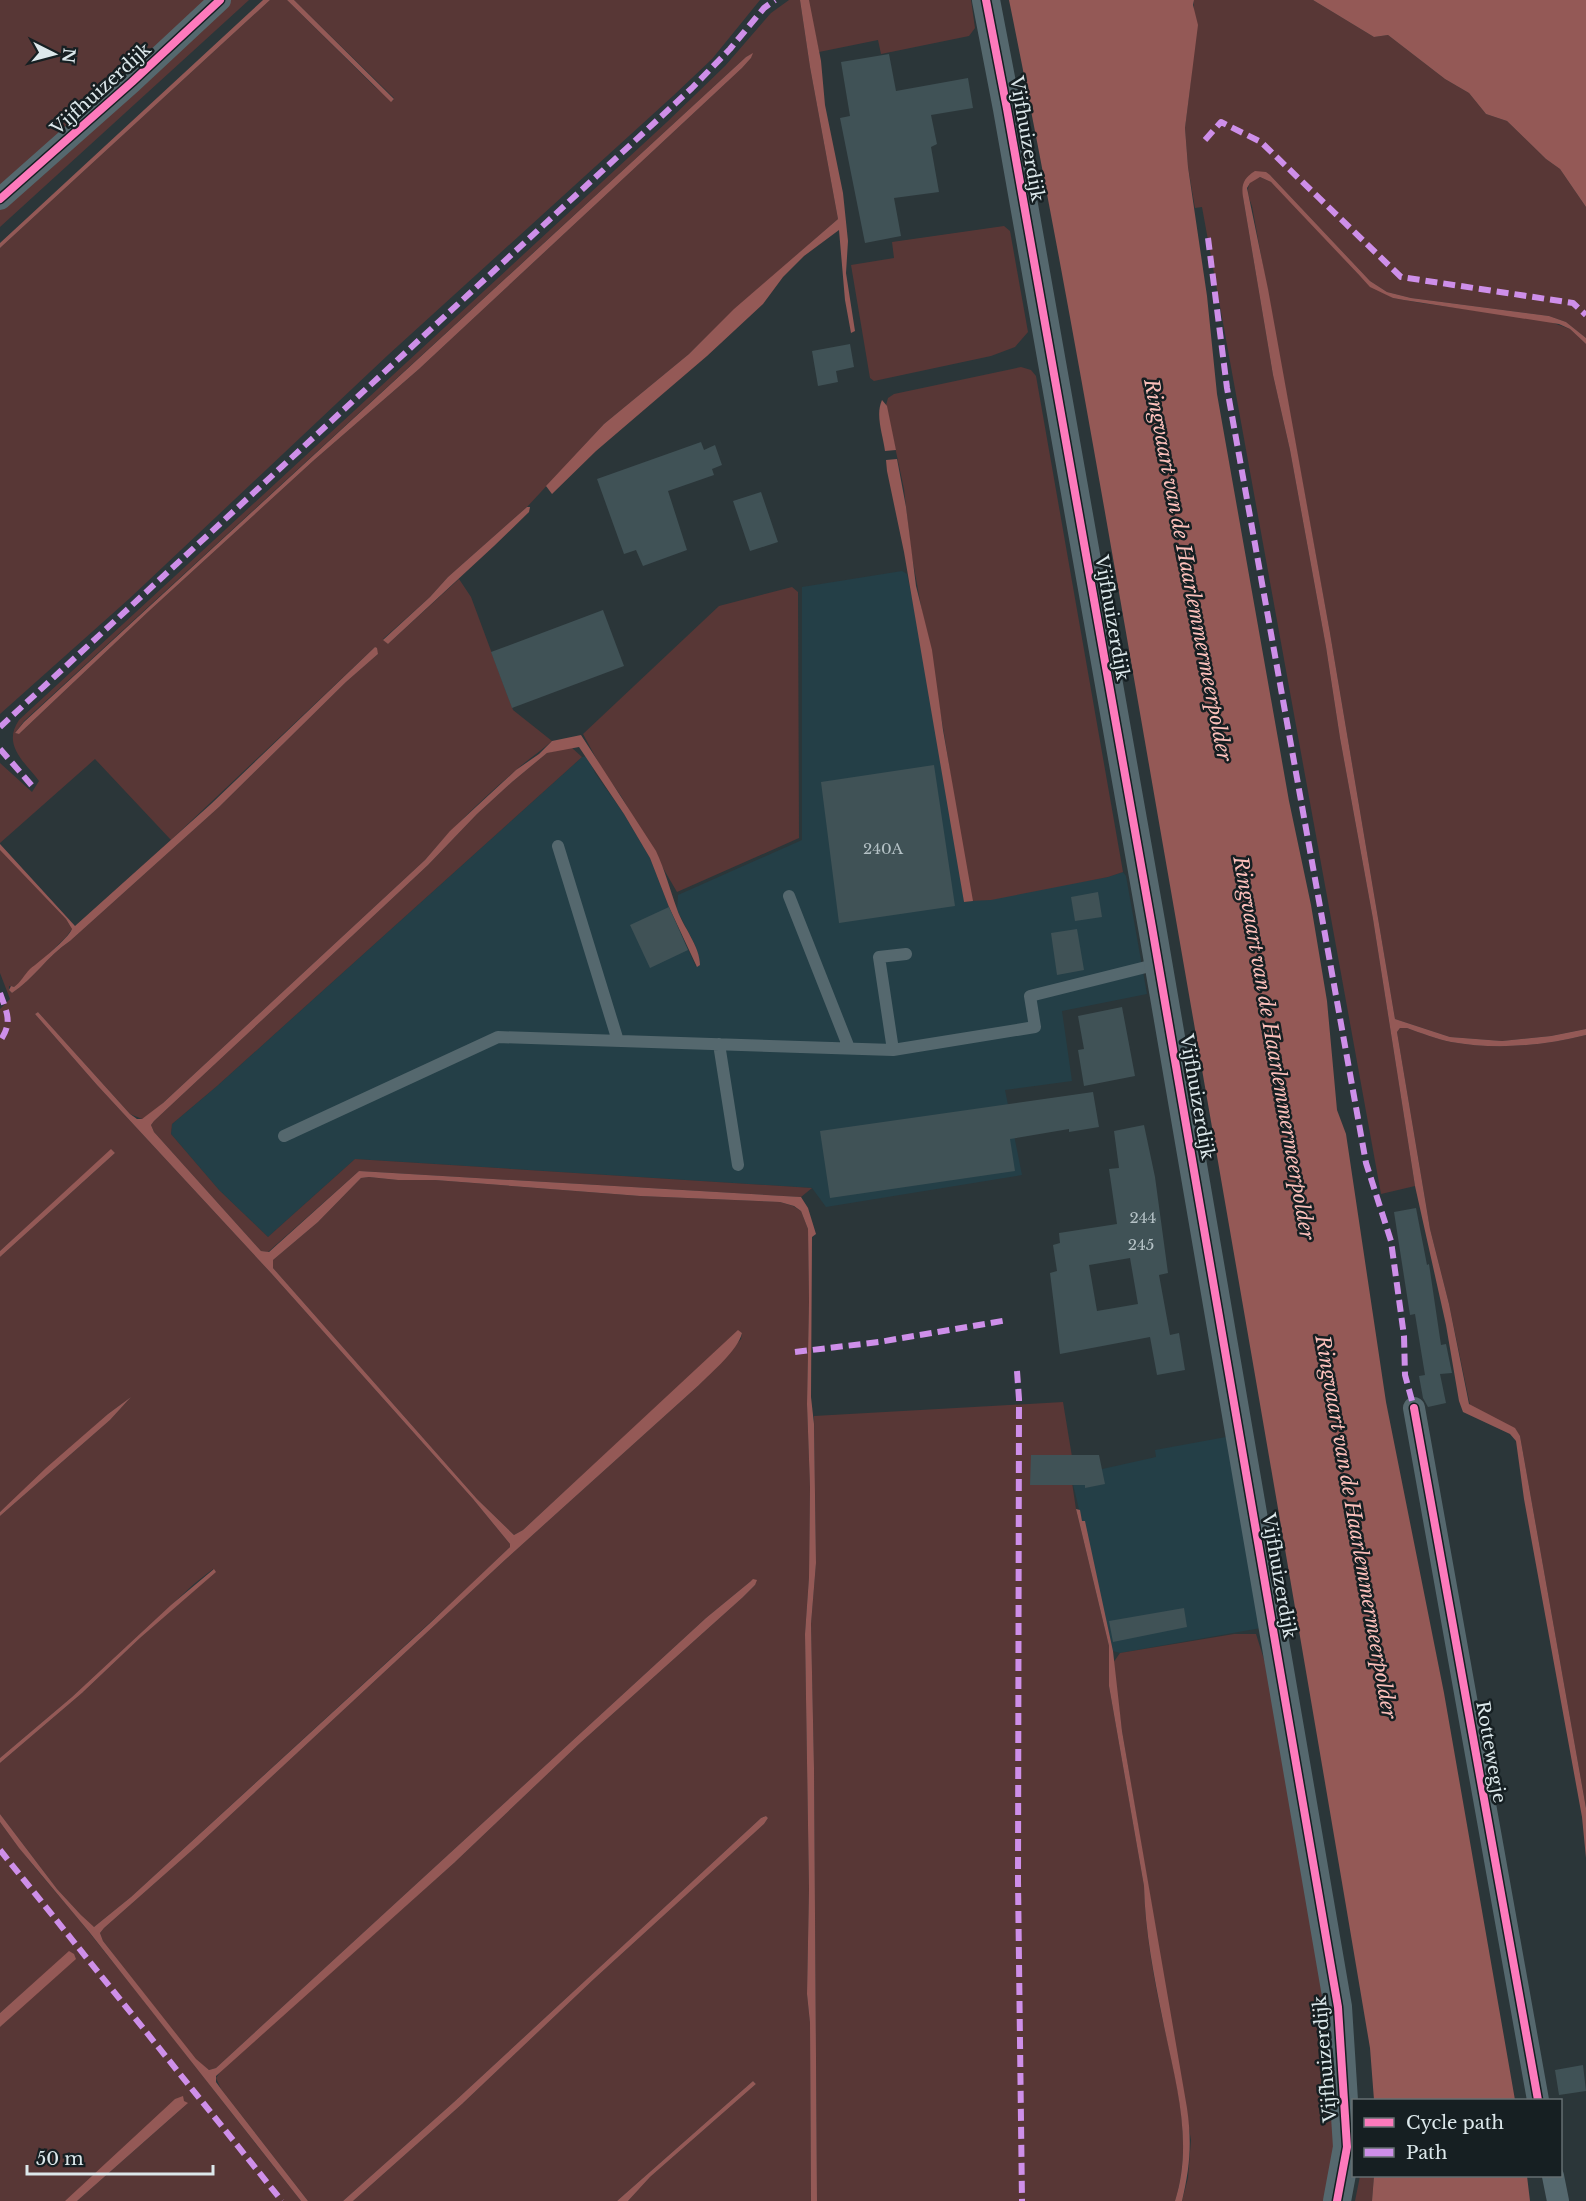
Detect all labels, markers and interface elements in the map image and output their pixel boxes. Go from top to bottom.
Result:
north arrow [24,24,84,84]
street label: Vijfhuizerdijk [46,38,156,140]
text: N [58,47,80,64]
street label: Vijfhuizerdijk [1005,73,1049,204]
water label: Ringvaart van de Haarlemmermeerpolder [1139,376,1237,764]
street label: Vijfhuizerdijk [1090,552,1134,683]
house number: 240A [863,839,903,858]
water label: Ringvaart van de Haarlemmermeerpolder [1228,853,1320,1243]
street label: Vijfhuizerdijk [1175,1031,1219,1162]
house number: 244 [1130,1208,1156,1227]
house number: 245 [1128,1235,1154,1254]
water label: Ringvaart van de Haarlemmermeerpolder [1310,1332,1402,1722]
street label: Vijfhuizerdijk [1257,1510,1301,1641]
street label: Rottewegje [1471,1699,1511,1805]
street label: Vijfhuizerdijk [1309,1995,1342,2124]
legend [1352,2099,1562,2177]
text: Cycle path [1406,2112,1504,2134]
scale bar [27,2138,213,2176]
text: Path [1406,2142,1447,2164]
text: 50 m [36,2148,84,2170]

